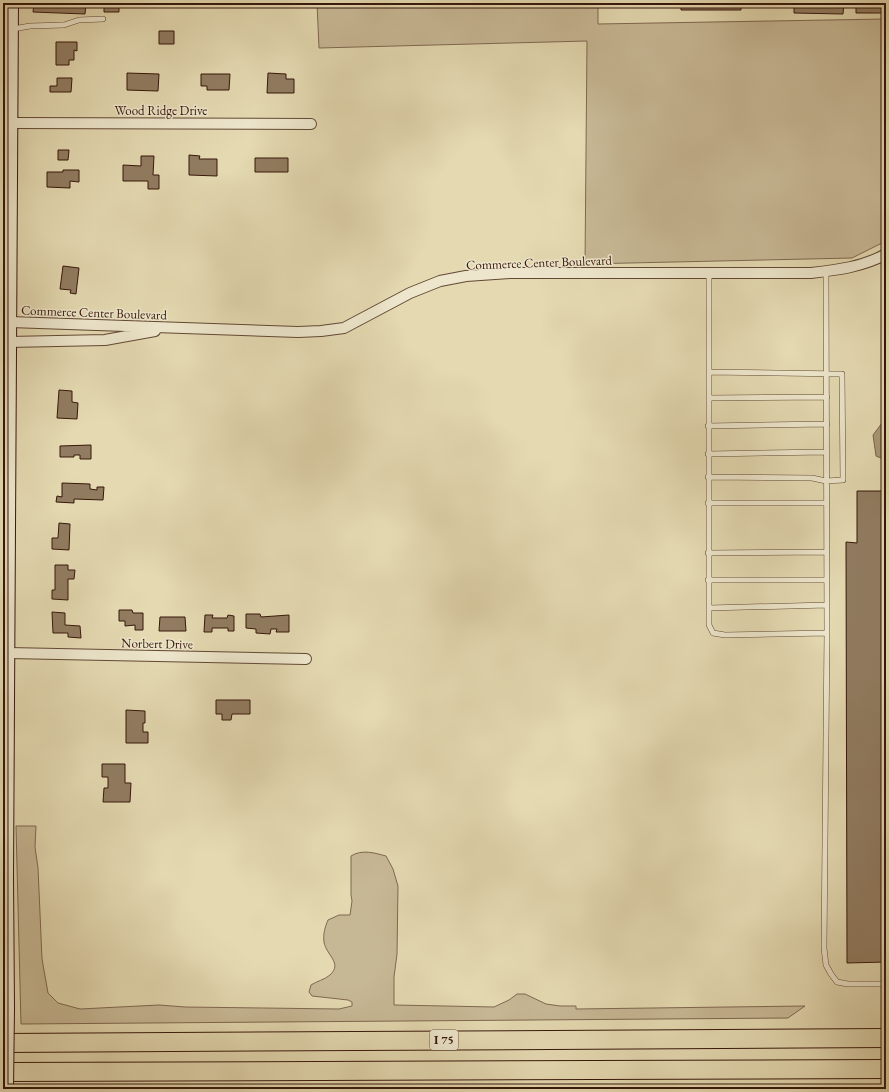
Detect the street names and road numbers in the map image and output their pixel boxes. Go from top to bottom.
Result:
street label: Wood Ridge Drive [115,102,207,119]
street label: Commerce Center Boulevard [466,251,613,274]
street label: Commerce Center Boulevard [21,301,168,324]
street label: Norbert Drive [121,634,193,653]
road number: I 75 [430,1030,458,1050]

